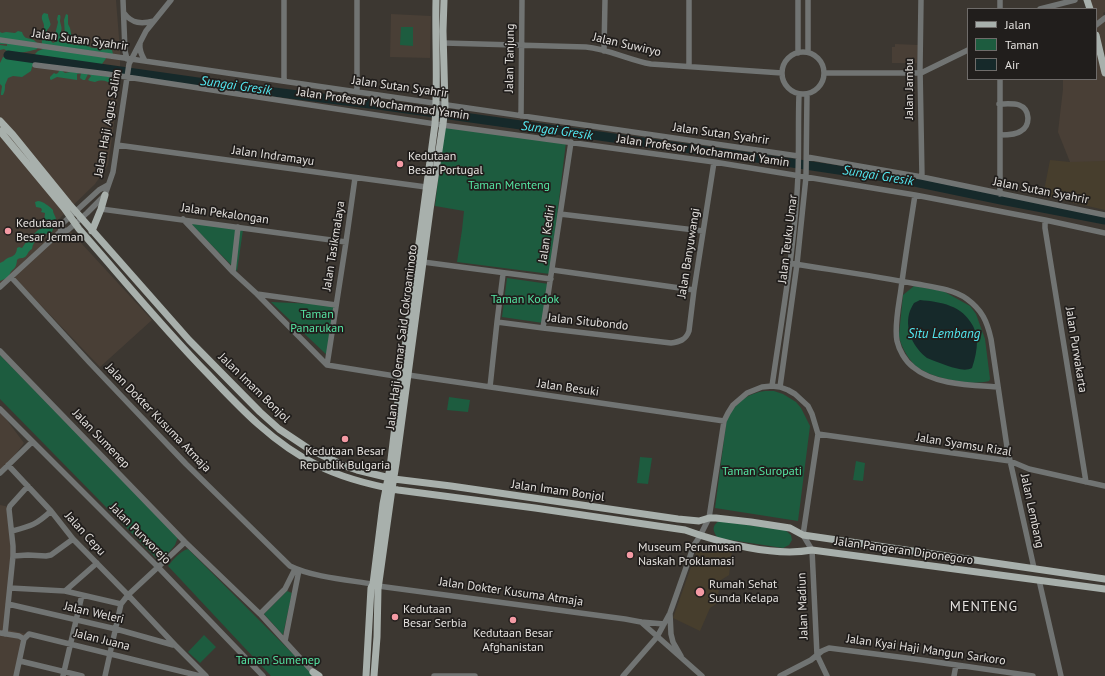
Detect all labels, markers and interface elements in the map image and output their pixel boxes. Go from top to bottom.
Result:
legend [967,8,1097,80]
text: Jalan [1005,17,1030,32]
street label: Jalan Tanjung [502,23,518,93]
street label: Jalan Sutan Syahrir [31,26,129,54]
street label: Jalan Suwiryo [592,30,662,60]
text: Taman [1005,37,1039,52]
text: Air [1005,57,1019,72]
street label: Jalan Jambu [903,59,917,119]
street label: Jalan Haji Agus Salim [91,68,125,178]
water label: Sungai Gresik [199,73,273,99]
street label: Jalan Sutan Syahrir [351,73,449,101]
street label: Jalan Profesor Mochammad Yamin [296,85,470,123]
water label: Sungai Gresik [520,118,594,144]
street label: Jalan Sutan Syahrir [672,120,770,148]
street label: Jalan Profesor Mochammad Yamin [616,132,790,170]
street label: Jalan Indramayu [231,143,315,169]
place label: Kedutaan Besar Portugal [408,150,483,178]
marker: Kedutaan Besar Portugal [395,159,405,169]
water label: Sungai Gresik [841,163,915,189]
street label: Jalan Sutan Syahrir [992,175,1090,207]
park label: Taman Menteng [468,179,550,193]
street label: Jalan Teuku Umar [775,194,801,284]
street label: Jalan Tasikmalaya [320,200,348,292]
street label: Jalan Pekalongan [180,201,270,227]
street label: Jalan Kediri [536,204,558,264]
street label: Jalan Banyuwangi [675,207,703,299]
place label: Kedutaan Besar Jerman [16,217,83,245]
marker: Kedutaan Besar Jerman [3,226,13,236]
street label: Jalan Haji Oemar Said Cokroaminoto [384,244,420,430]
park label: Taman Kodok [491,293,559,307]
street label: Jalan Purwakarta [1062,306,1090,394]
park label: Taman Panarukan [290,308,344,336]
street label: Jalan Situbondo [547,311,629,333]
water label: Situ Lembang [908,326,980,342]
street label: Jalan Imam Bonjol [215,350,293,426]
street label: Jalan Dokter Kusuma Atmaja [102,361,214,475]
street label: Jalan Besuki [536,377,600,399]
street label: Jalan Sumenep [69,406,133,472]
street label: Jalan Syamsu Rizal [915,430,1013,460]
marker: Kedutaan Besar Republik Bulgaria [340,434,350,444]
place label: Kedutaan Besar Republik Bulgaria [300,445,390,473]
park label: Taman Suropati [722,465,802,479]
street label: Jalan Lembang [1017,473,1047,549]
street label: Jalan Imam Bonjol [510,477,606,505]
street label: Jalan Purworejo [106,500,174,568]
street label: Jalan Cepu [62,509,108,559]
street label: Jalan Pangeran Diponegoro [834,534,974,568]
place label: Museum Perumusan Naskah Proklamasi [638,541,741,569]
marker: Museum Perumusan Naskah Proklamasi [625,550,635,560]
street label: Jalan Madiun [795,572,811,640]
street label: Jalan Dokter Kusuma Atmaja [438,575,584,609]
place label: Rumah Sehat Sunda Kelapa [709,578,779,606]
marker: Rumah Sehat Sunda Kelapa [694,586,706,598]
street label: Jalan Weleri [63,599,125,627]
district label: MENTENG [950,599,1018,615]
place label: Kedutaan Besar Serbia [403,603,467,631]
marker: Kedutaan Besar Serbia [390,612,400,622]
marker: Kedutaan Besar Afghanistan [508,615,518,625]
street label: Jalan Juana [73,626,131,654]
place label: Kedutaan Besar Afghanistan [473,627,553,655]
street label: Jalan Kyai Haji Mangun Sarkoro [845,632,1007,668]
park label: Taman Sumenep [236,654,320,668]

